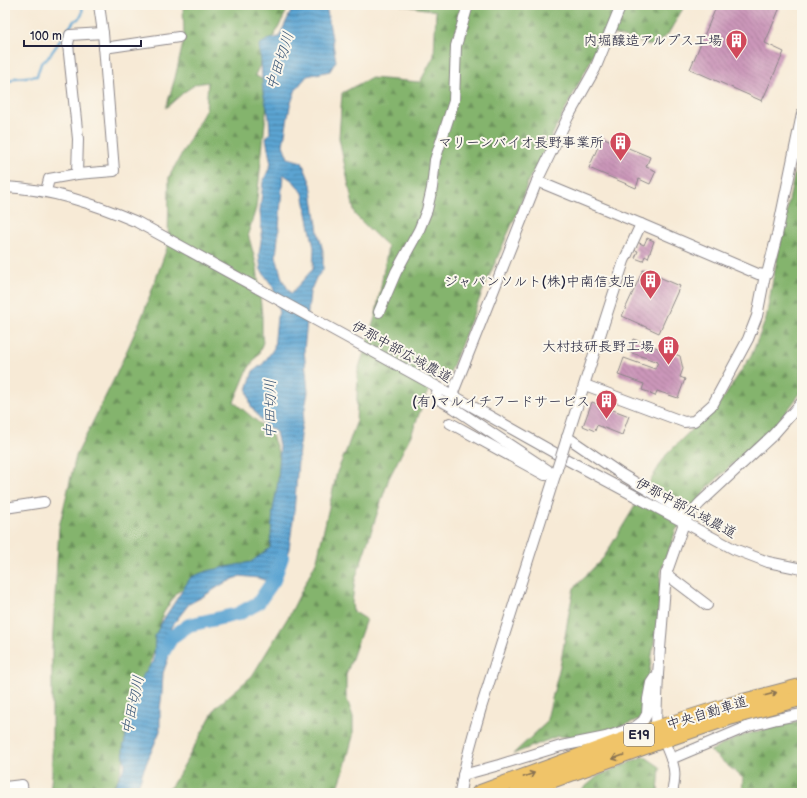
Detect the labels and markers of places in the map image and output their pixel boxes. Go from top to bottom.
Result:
building icon: 内堀醸造アルプス工場 [724,27,750,60]
place label: 内堀醸造アルプス工場 [583,32,722,49]
building icon: マリーンバイオ長野事業所 [607,129,633,162]
place label: マリーンバイオ長野事業所 [438,134,604,151]
building icon: ジャパンソルト(株)中南信支店 [638,268,664,301]
place label: ジャパンソルト(株)中南信支店 [444,273,636,290]
building icon: 大村技研長野工場 [656,333,682,366]
place label: 大村技研長野工場 [542,338,654,355]
building icon: (有)マルイチフードサービス [593,388,619,421]
place label: (有)マルイチフードサービス [412,393,590,410]

